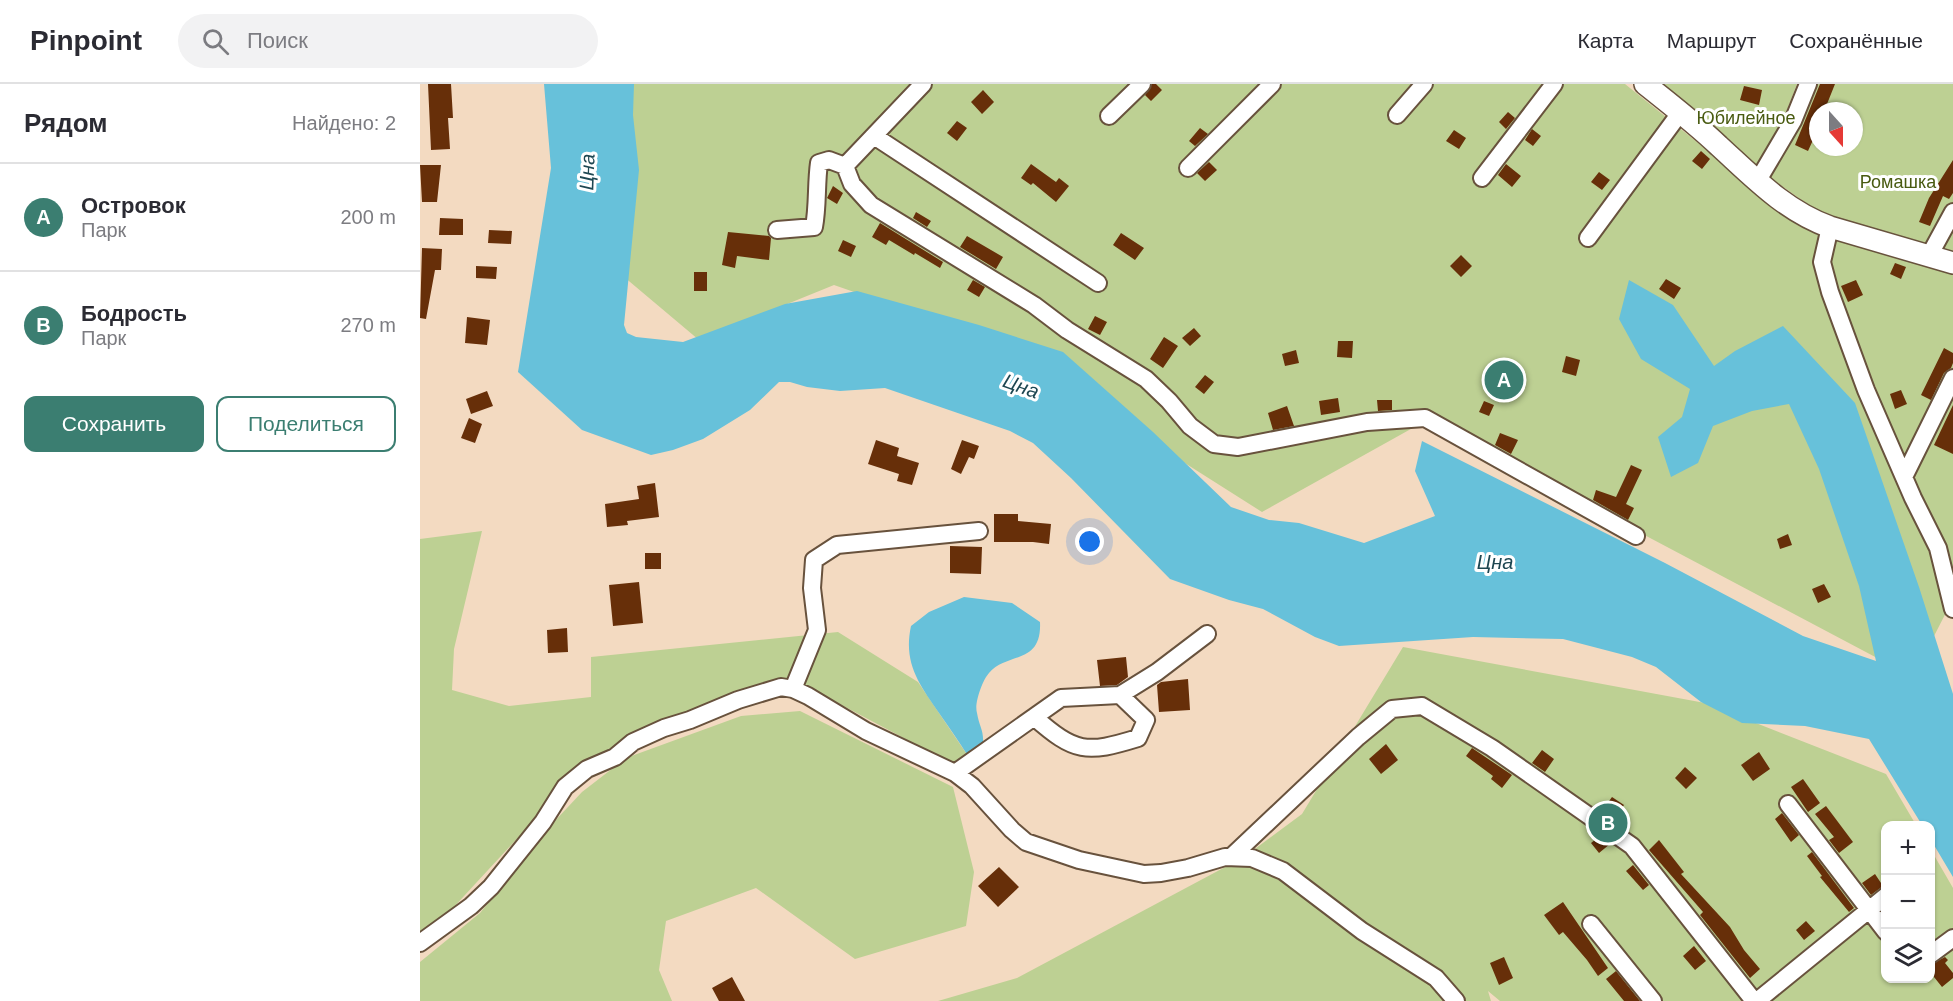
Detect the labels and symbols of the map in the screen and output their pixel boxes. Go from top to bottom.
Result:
north arrow [1809,102,1863,156]
park label: Юбилейное [1696,108,1796,128]
water label: Цна [575,153,599,191]
park label: Ромашка [1860,172,1937,192]
pin: A [1484,358,1524,402]
water label: Цна [1000,369,1042,403]
your location [1075,527,1104,556]
water label: Цна [1477,551,1513,573]
pin: B [1588,800,1628,846]

